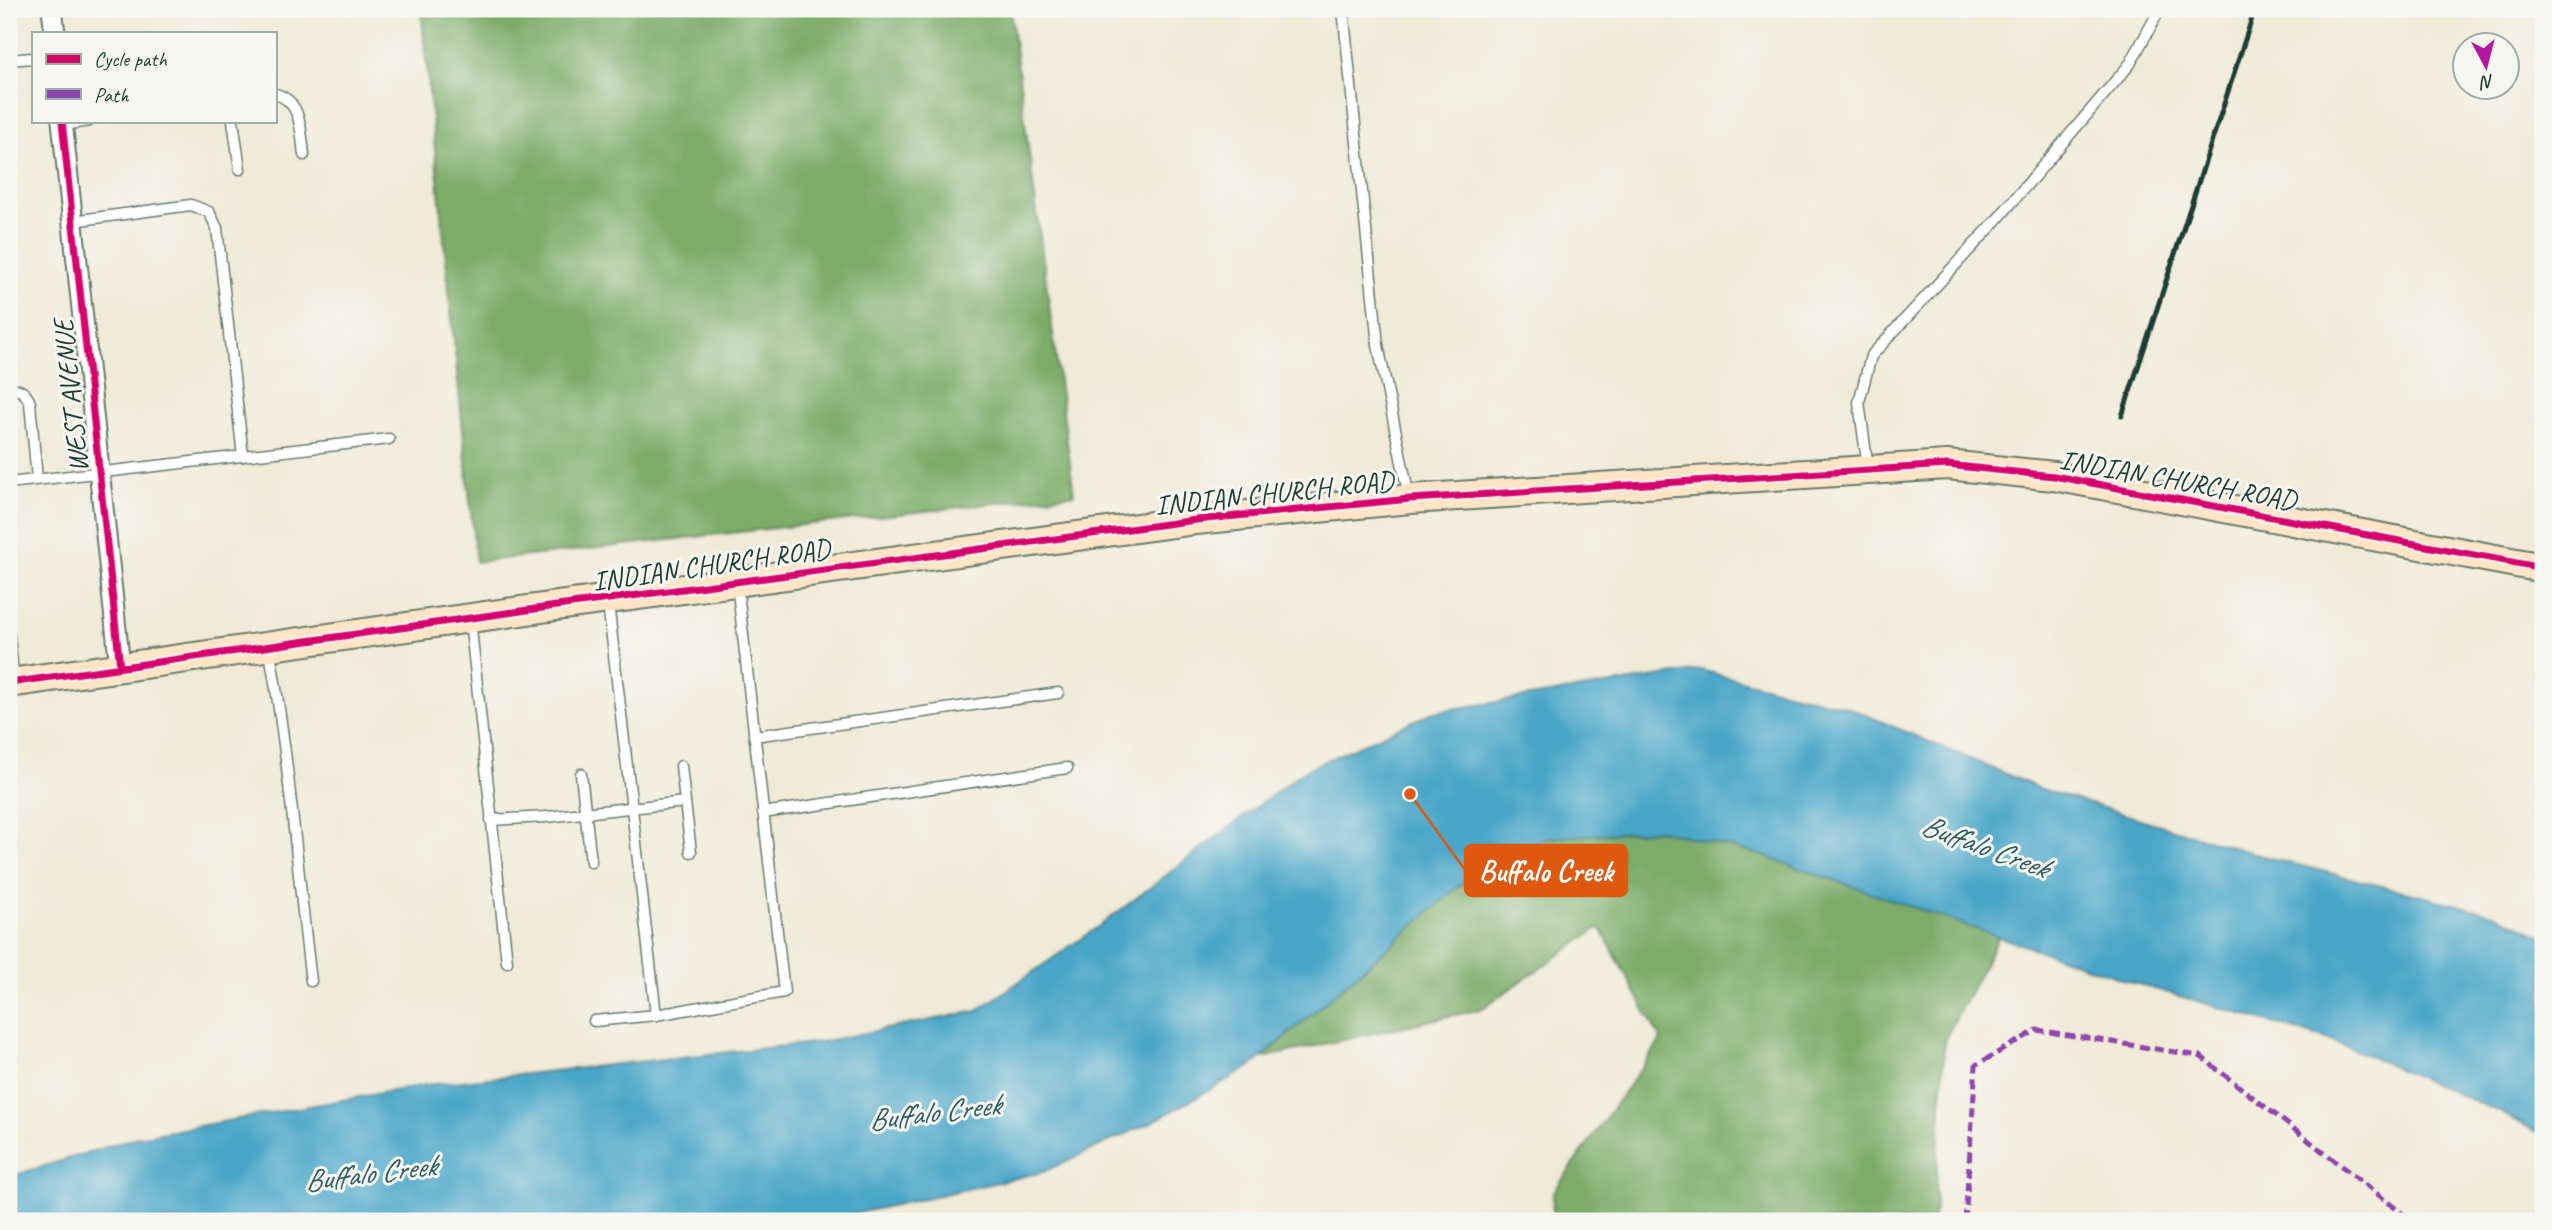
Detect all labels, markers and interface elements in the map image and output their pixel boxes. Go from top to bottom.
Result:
legend [32,32,276,122]
north arrow [2450,32,2520,102]
text: Cycle path [94,46,167,72]
text: N [2477,69,2495,95]
text: Path [94,82,130,108]
street label: WEST AVENUE [45,314,96,474]
street label: INDIAN CHURCH ROAD [2057,441,2302,518]
street label: INDIAN CHURCH ROAD [1153,462,1398,522]
street label: INDIAN CHURCH ROAD [590,530,835,598]
water label: Buffalo Creek [1916,806,2059,889]
callout: Buffalo Creek [1465,845,1627,896]
text: Buffalo Creek [1479,852,1616,890]
water label: Buffalo Creek [866,1084,1008,1139]
water label: Buffalo Creek [302,1145,444,1200]

